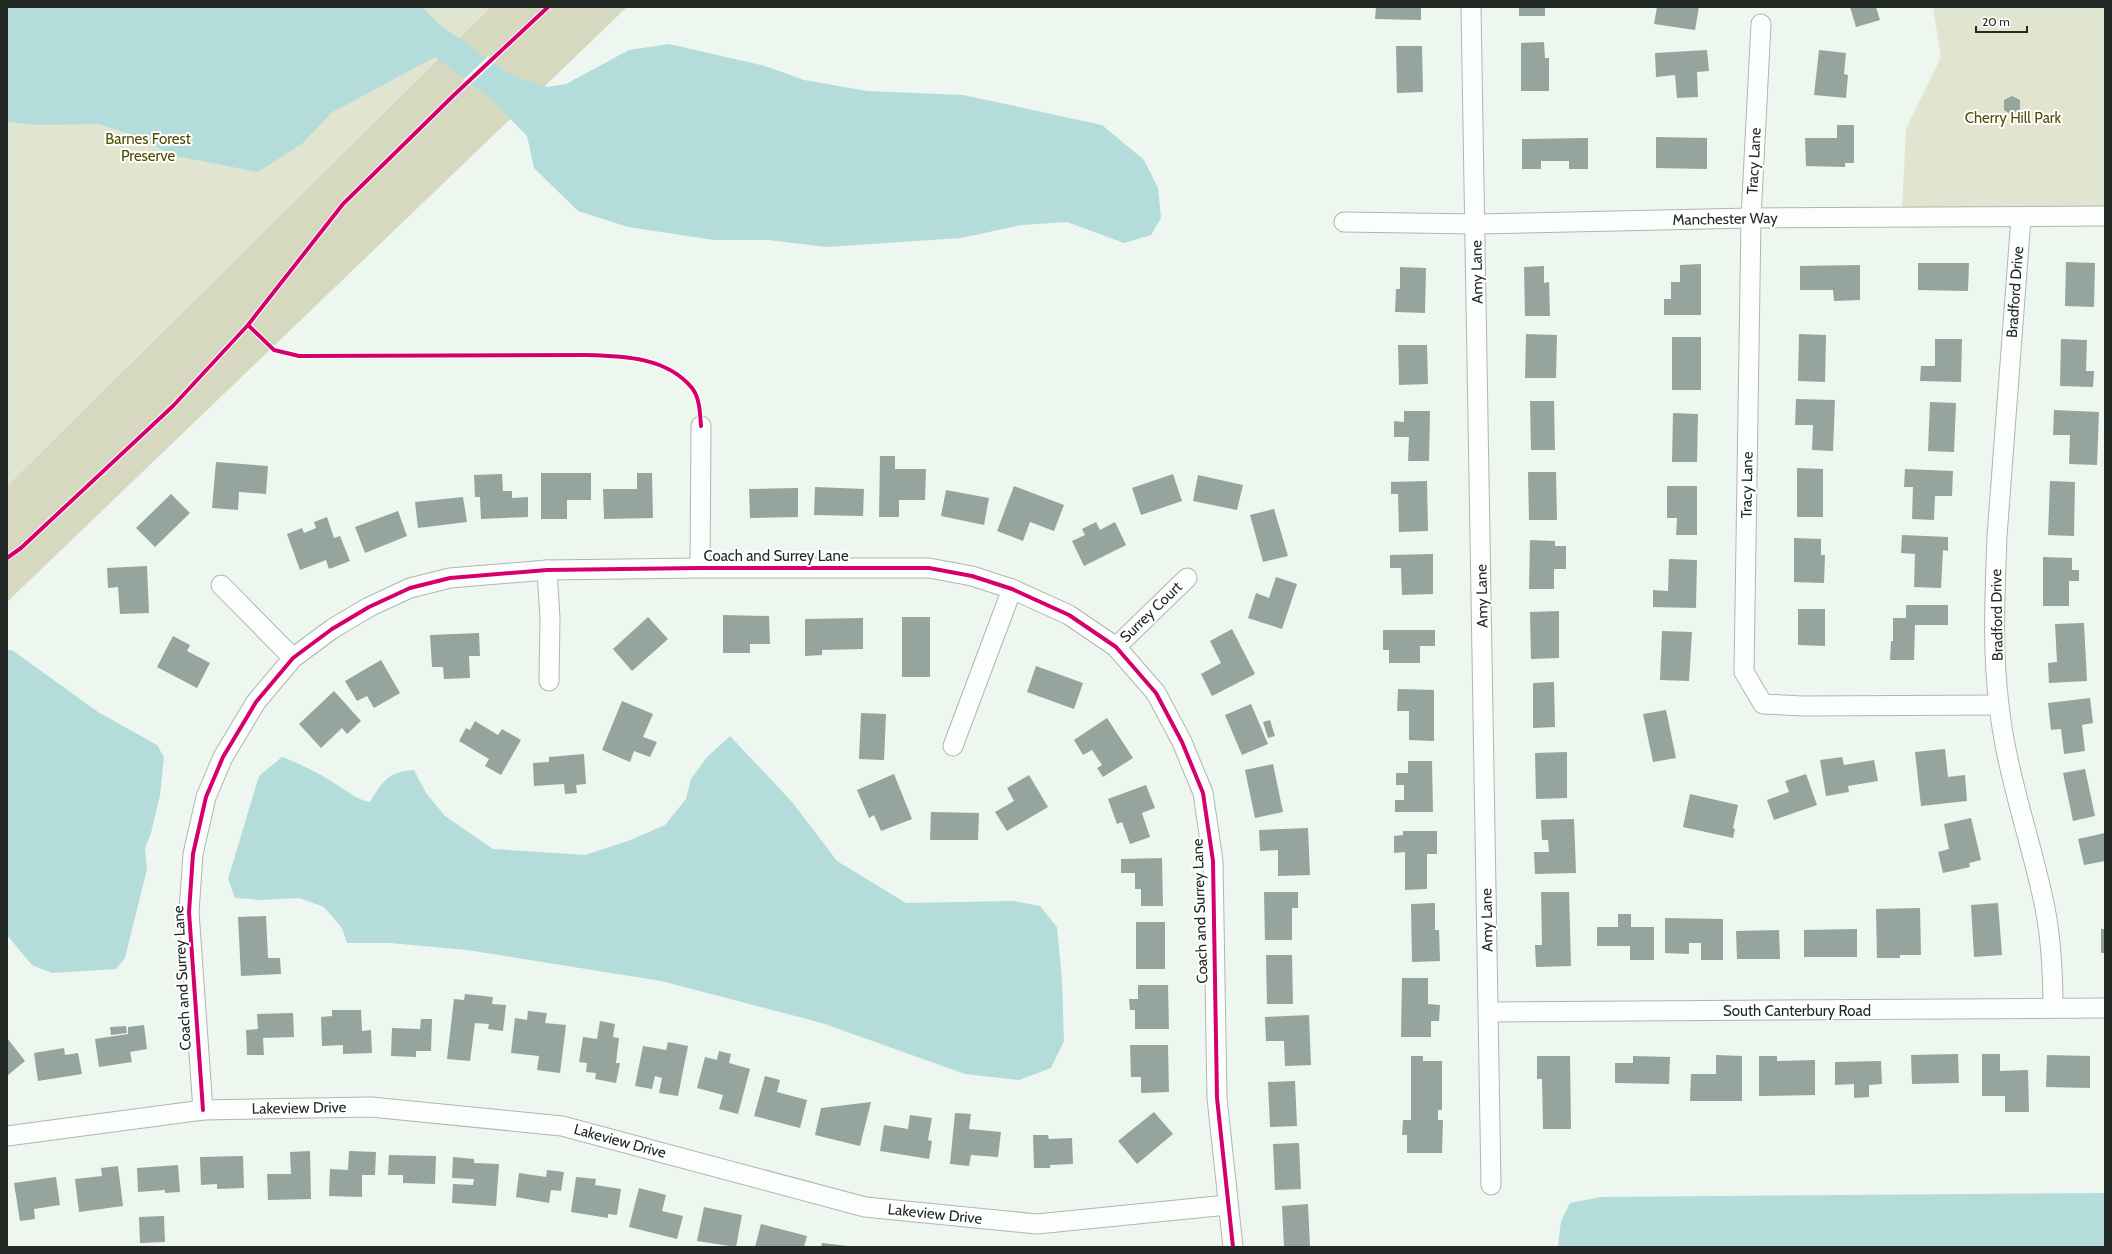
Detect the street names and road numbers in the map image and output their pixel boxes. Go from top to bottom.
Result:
street label: Tracy Lane [1743,127,1765,195]
street label: Manchester Way [1672,209,1778,229]
street label: Amy Lane [1467,240,1487,304]
street label: Bradford Drive [2003,245,2027,339]
street label: Tracy Lane [1737,451,1757,519]
street label: Coach and Surrey Lane [703,547,849,565]
street label: Amy Lane [1472,564,1492,628]
street label: Bradford Drive [1987,569,2007,661]
street label: Surrey Court [1116,578,1186,646]
street label: Coach and Surrey Lane [1188,838,1212,984]
street label: Amy Lane [1477,888,1497,952]
street label: Coach and Surrey Lane [169,905,195,1051]
street label: South Canterbury Road [1723,1002,1871,1020]
street label: Lakeview Drive [251,1098,347,1118]
street label: Lakeview Drive [572,1120,668,1162]
street label: Lakeview Drive [887,1200,983,1228]

